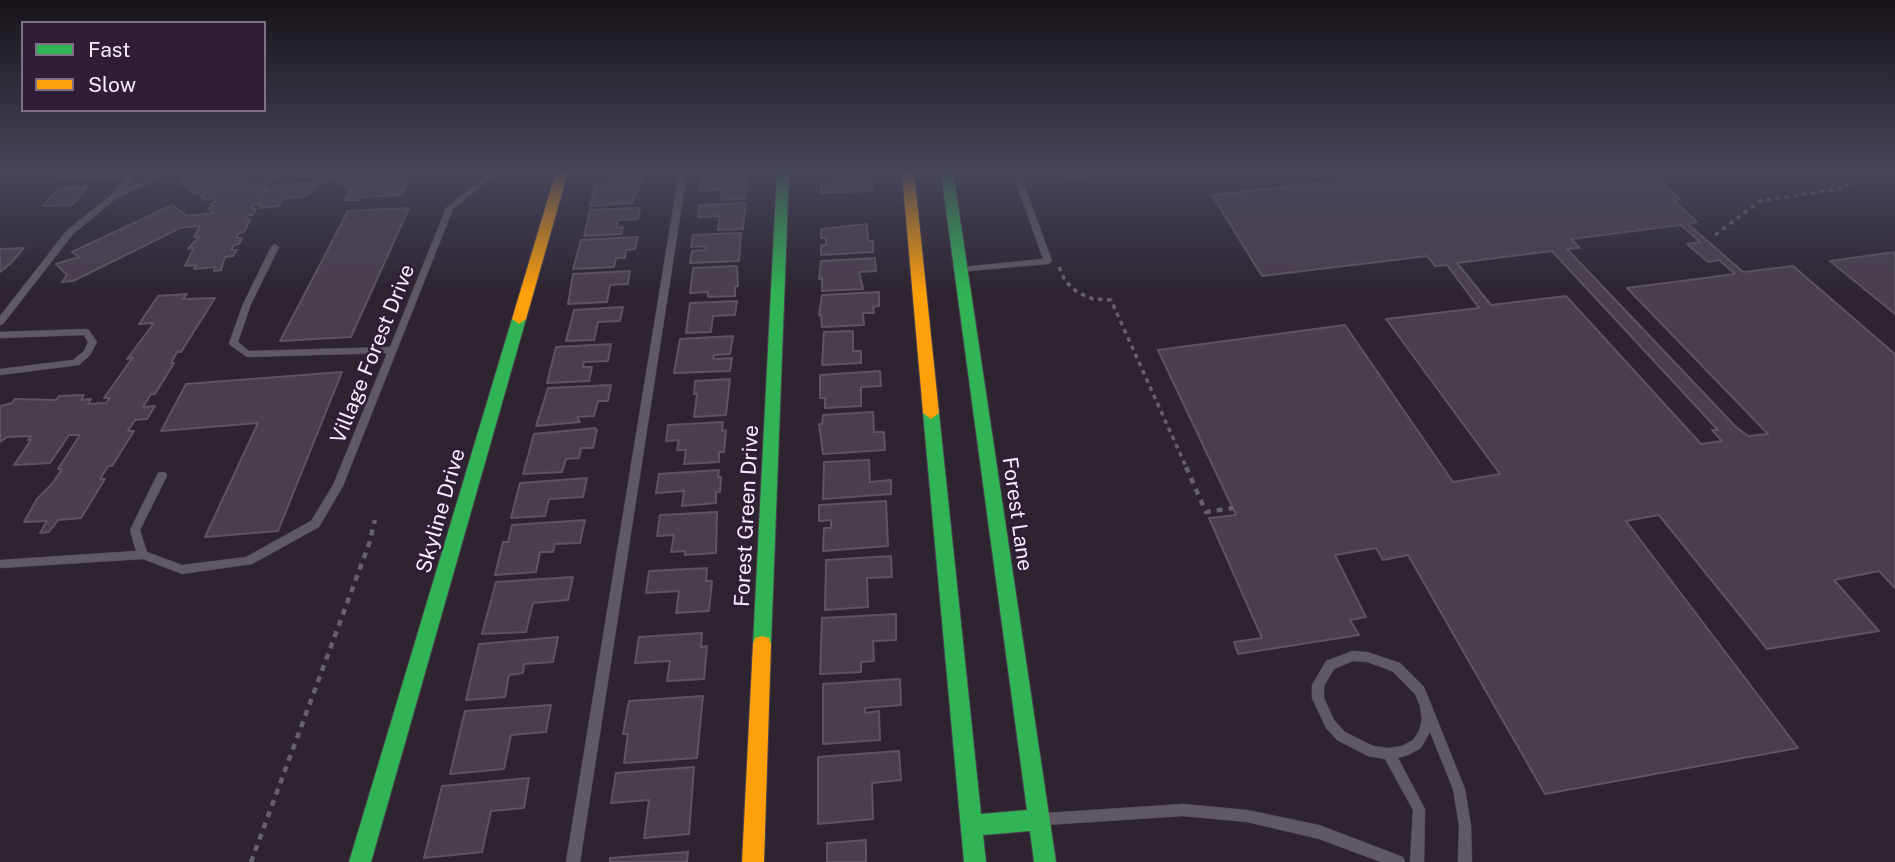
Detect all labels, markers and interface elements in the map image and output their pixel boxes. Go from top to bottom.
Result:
legend [21,21,266,112]
text: Fast [88,37,130,62]
text: Slow [88,72,136,97]
street label: Village Forest Drive [326,261,420,447]
street label: Forest Green Drive [730,424,764,608]
street label: Skyline Drive [411,446,471,576]
street label: Forest Lane [997,455,1037,573]

